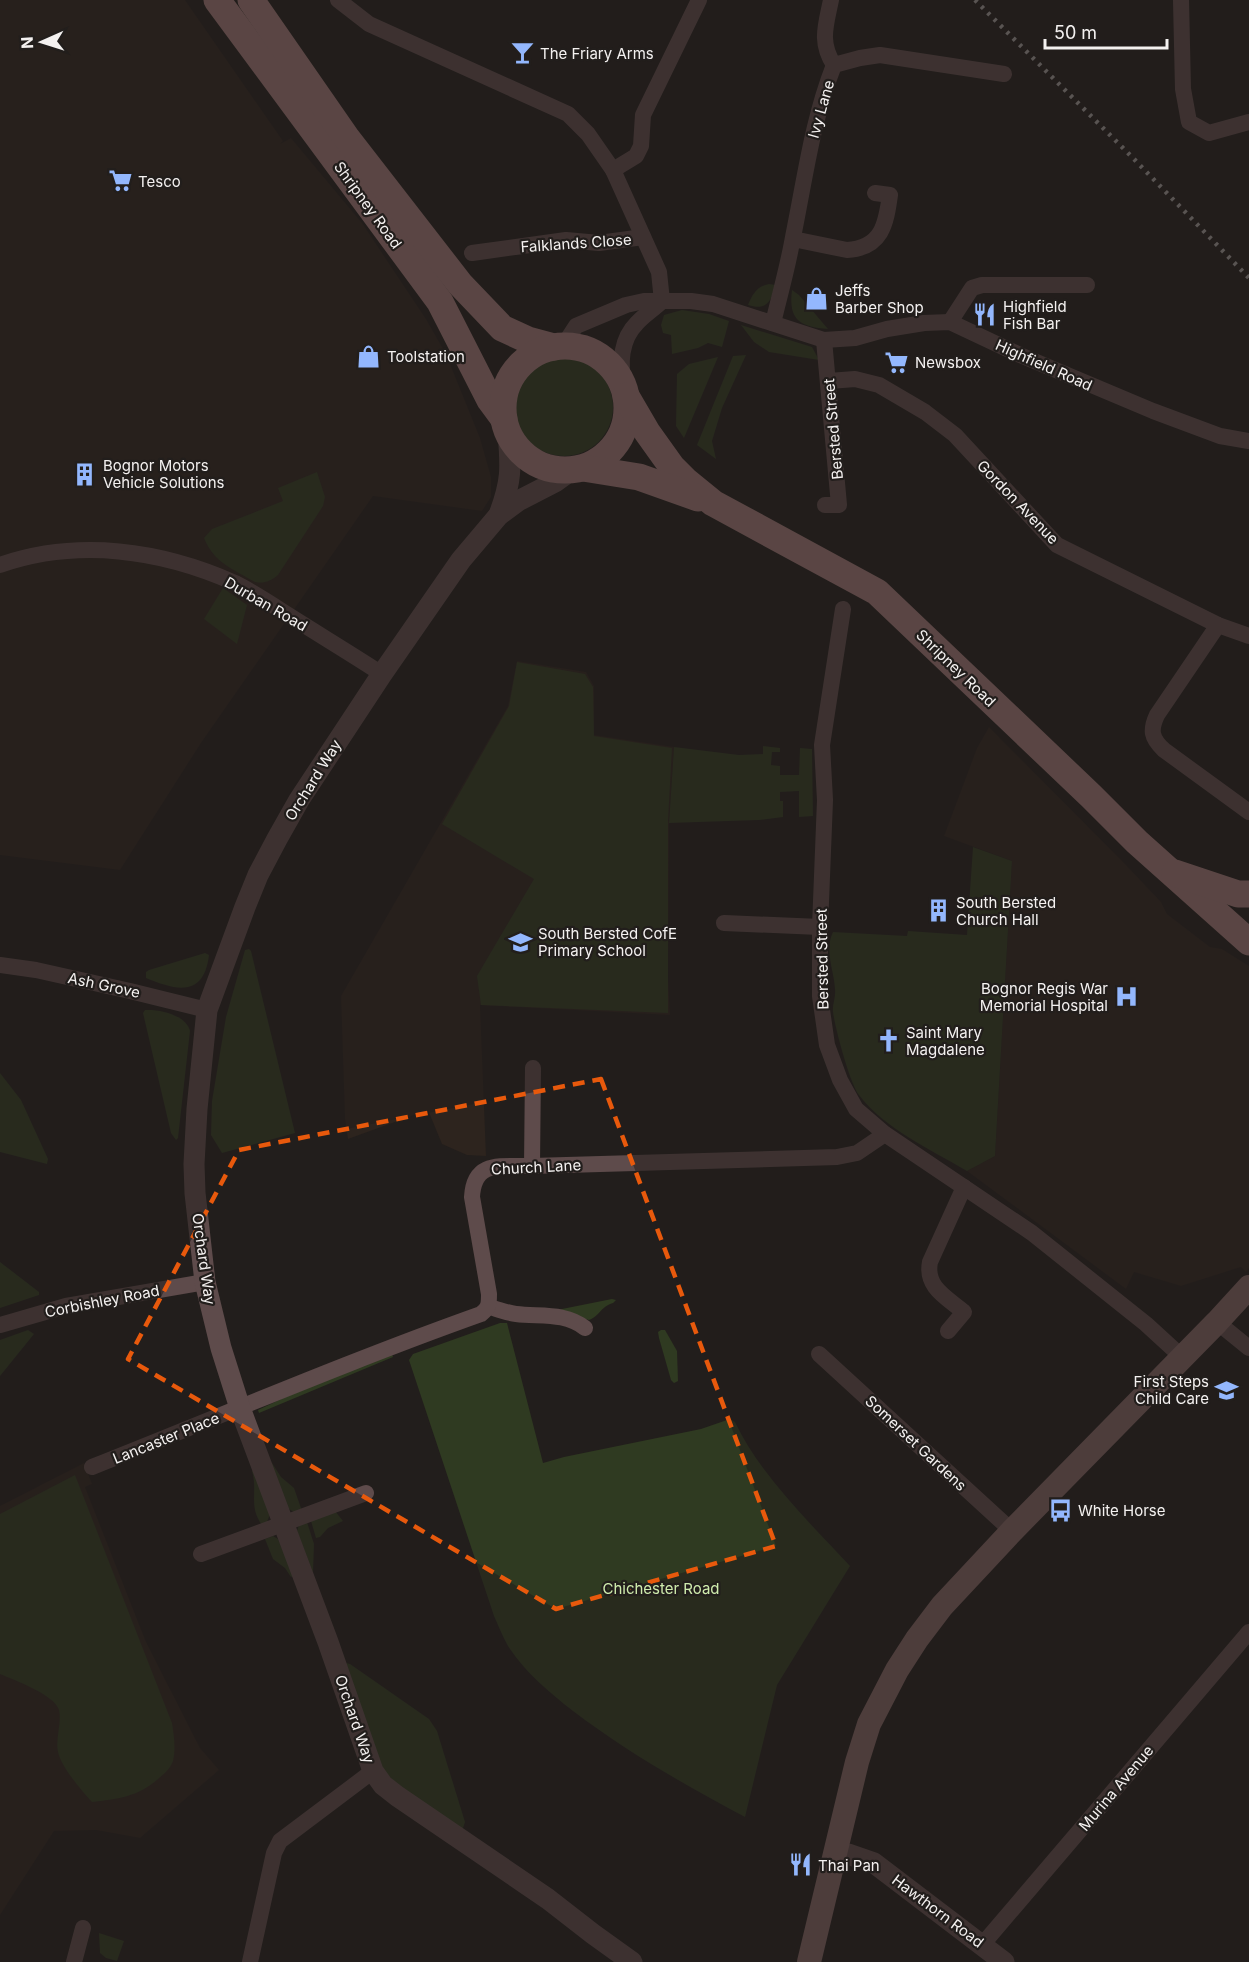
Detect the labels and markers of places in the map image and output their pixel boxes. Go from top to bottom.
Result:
bar icon: The Friary Arms [509,40,535,66]
place label: The Friary Arms [540,44,654,63]
supermarket icon: Tesco [107,168,133,194]
place label: Tesco [138,172,181,191]
place label: Jeffs Barber Shop [835,281,924,317]
shop icon: Jeffs Barber Shop [804,286,830,312]
place label: Highfield Fish Bar [1003,297,1067,333]
restaurant icon: Highfield Fish Bar [972,302,998,328]
shop icon: Toolstation [356,343,382,369]
place label: Toolstation [387,347,465,366]
supermarket icon: Newsbox [884,349,910,375]
place label: Newsbox [915,353,981,372]
place label: Bognor Motors Vehicle Solutions [103,456,225,492]
building icon: Bognor Motors Vehicle Solutions [72,461,98,487]
place label: South Bersted Church Hall [956,893,1056,929]
building icon: South Bersted Church Hall [925,898,951,924]
place label: South Bersted CofE Primary School [538,924,677,960]
school or university icon: South Bersted CofE Primary School [507,929,533,955]
place label: Bognor Regis War Memorial Hospital [980,979,1108,1015]
hospital icon: Bognor Regis War Memorial Hospital [1113,984,1139,1010]
place label: Saint Mary Magdalene [906,1023,985,1059]
church icon: Saint Mary Magdalene [875,1028,901,1054]
place label: First Steps Child Care [1134,1372,1209,1408]
school or university icon: First Steps Child Care [1214,1377,1240,1403]
bus stop icon: White Horse [1047,1497,1073,1523]
place label: White Horse [1078,1501,1165,1520]
restaurant icon: Thai Pan [787,1852,813,1878]
place label: Thai Pan [818,1856,880,1875]

